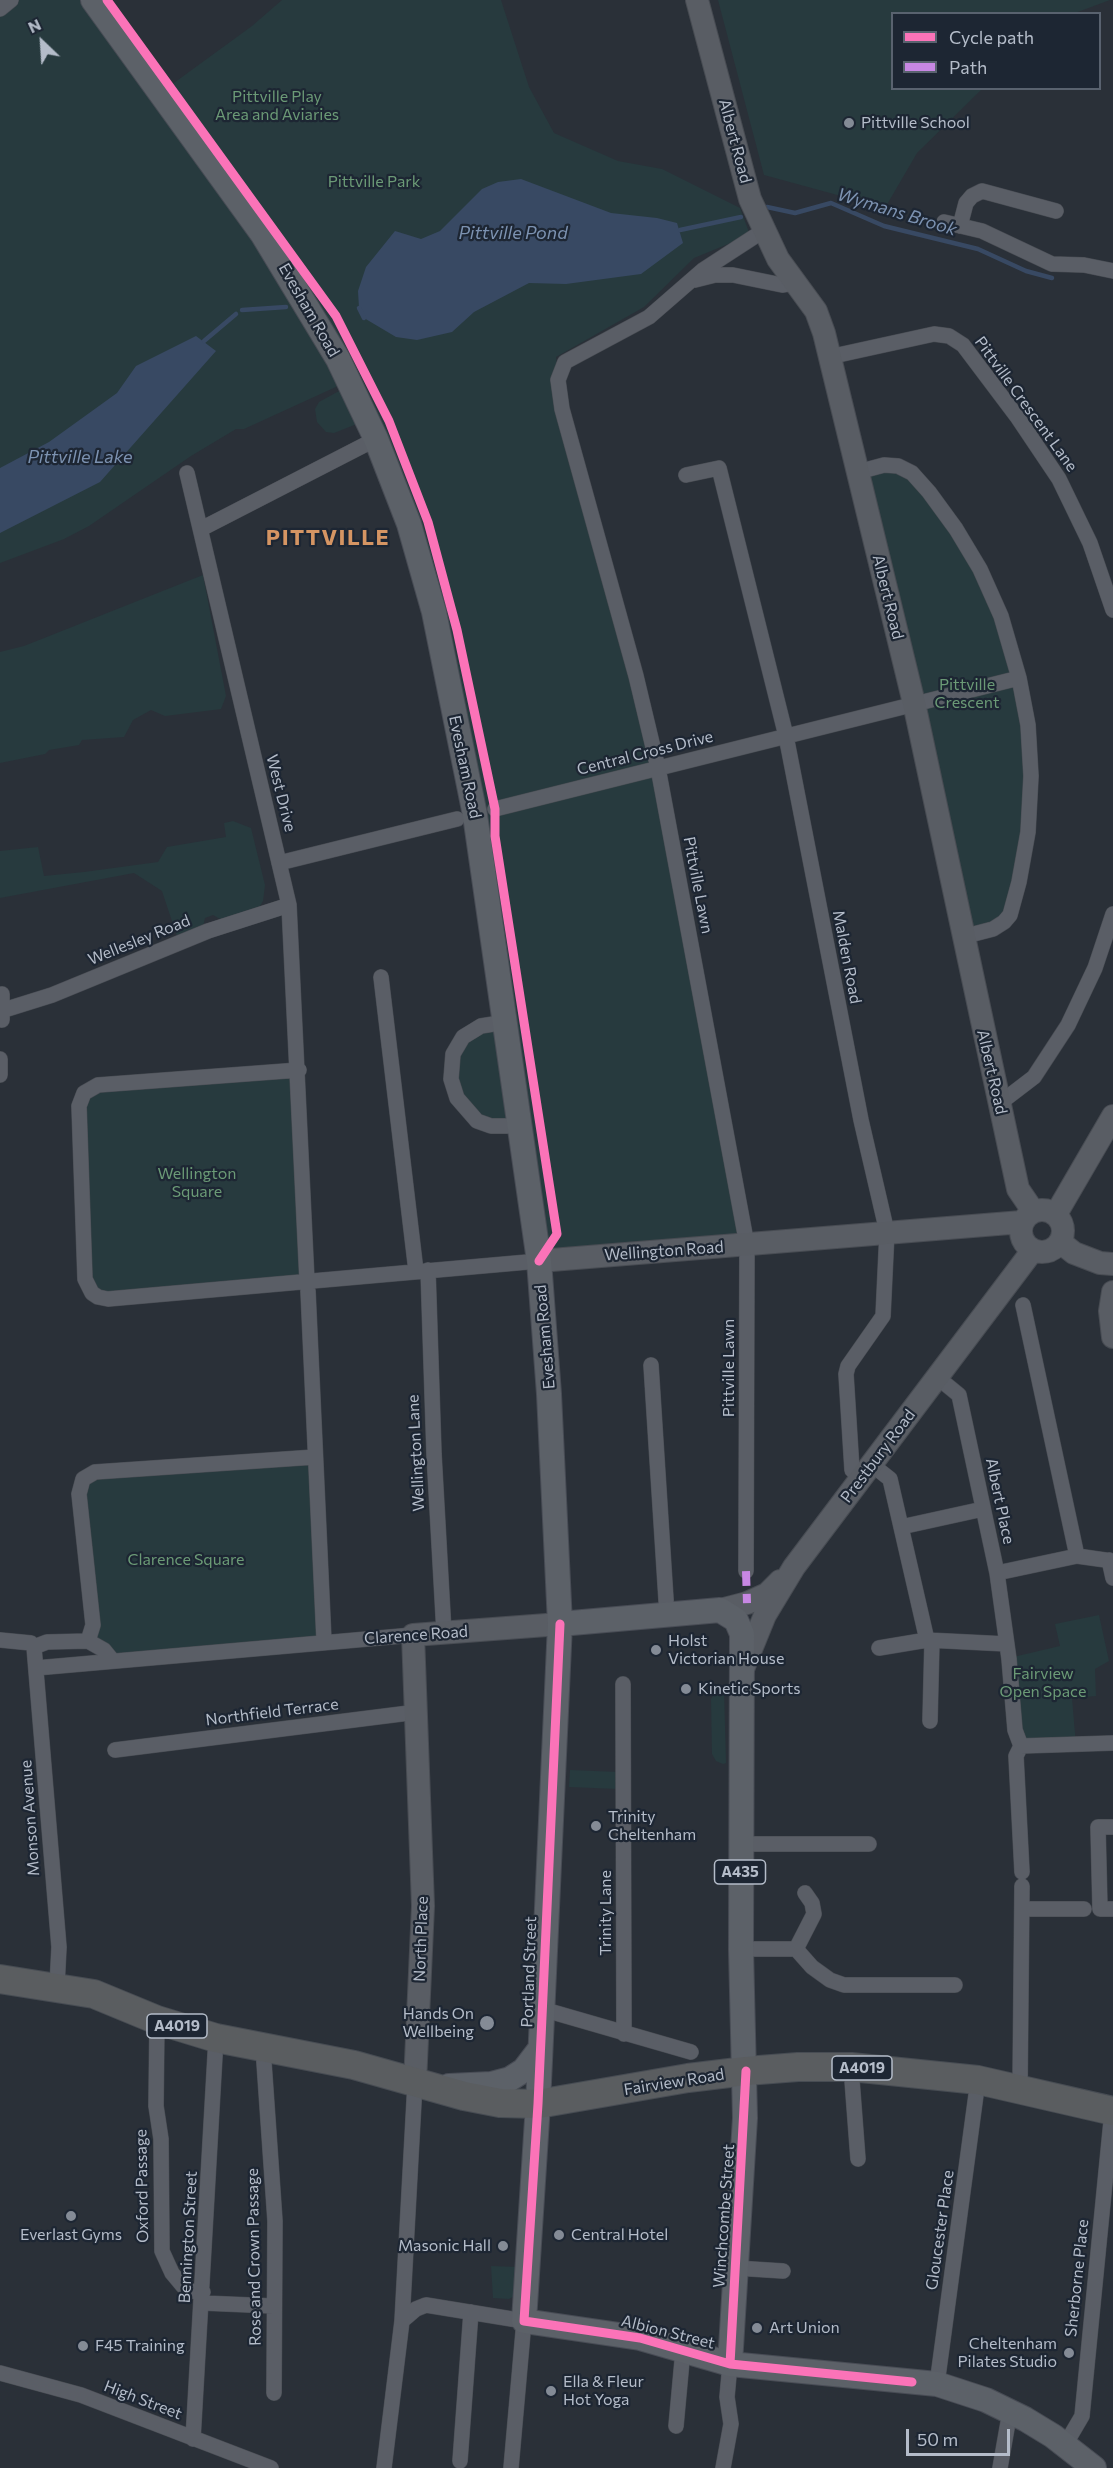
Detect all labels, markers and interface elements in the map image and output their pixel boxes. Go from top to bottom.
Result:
north arrow [12,12,72,72]
legend [891,12,1101,90]
text: N [25,14,44,36]
text: Cycle path [949,26,1034,48]
text: Path [949,56,987,78]
park label: Pittville Play Area and Aviaries [215,87,339,125]
street label: Albert Road [715,97,755,185]
place label: Pittville School [861,113,970,133]
marker: Pittville School [842,116,856,130]
park label: Pittville Park [328,172,420,192]
water label: Wymans Brook [835,184,959,240]
water label: Pittville Pond [458,222,568,244]
street label: Evesham Road [274,260,344,360]
street label: Pittville Crescent Lane [971,333,1081,475]
water label: Pittville Lake [27,446,133,468]
district label: PITTVILLE [266,525,390,551]
street label: Albert Road [868,553,908,641]
park label: Pittville Crescent [935,675,999,713]
street label: Evesham Road [445,714,485,820]
street label: Central Cross Drive [575,727,715,779]
street label: West Drive [262,752,300,834]
street label: Pittville Lawn [679,835,717,935]
street label: Malden Road [829,909,865,1005]
street label: Wellesley Road [85,911,193,969]
street label: Albert Road [973,1028,1011,1116]
park label: Wellington Square [158,1164,236,1202]
street label: Wellington Road [604,1237,724,1265]
street label: Evesham Road [531,1284,559,1390]
street label: Pittville Lawn [719,1319,739,1417]
street label: Wellington Lane [403,1394,429,1512]
street label: Prestbury Road [837,1406,919,1506]
street label: Albert Place [981,1456,1019,1546]
park label: Clarence Square [127,1550,245,1570]
street label: Clarence Road [364,1622,468,1648]
place label: Holst Victorian House [668,1631,784,1669]
marker: Holst Victorian House [649,1643,663,1657]
park label: Fairview Open Space [1000,1664,1086,1702]
place label: Kinetic Sports [698,1679,801,1699]
marker: Kinetic Sports [679,1682,693,1696]
street label: Northfield Terrace [204,1694,340,1730]
street label: Monson Avenue [16,1759,44,1877]
place label: Trinity Cheltenham [608,1807,696,1845]
marker: Trinity Cheltenham [589,1819,603,1833]
road number: A435 [714,1860,766,1884]
street label: Trinity Lane [596,1870,616,1956]
street label: North Place [410,1896,432,1982]
street label: Portland Street [517,1916,541,2028]
place label: Hands On Wellbeing [402,2004,474,2042]
road number: A4019 [147,2014,207,2038]
marker: Hands On Wellbeing [478,2014,496,2032]
road number: A4019 [832,2056,892,2080]
street label: Fairview Road [622,2065,726,2099]
street label: Oxford Passage [131,2129,153,2243]
street label: Winchcombe Street [709,2143,739,2289]
street label: Rose and Crown Passage [243,2168,265,2346]
street label: Gloucester Place [922,2169,958,2291]
street label: Bennington Street [175,2170,201,2304]
marker: Everlast Gyms [64,2209,78,2223]
street label: Sherborne Place [1061,2218,1093,2338]
place label: Everlast Gyms [20,2225,122,2245]
place label: Central Hotel [571,2225,668,2245]
marker: Central Hotel [552,2228,566,2242]
place label: Masonic Hall [398,2236,491,2256]
marker: Masonic Hall [496,2239,510,2253]
street label: Albion Street [619,2311,717,2353]
place label: Art Union [769,2318,840,2338]
marker: Art Union [750,2321,764,2335]
place label: Cheltenham Pilates Studio [958,2334,1057,2372]
place label: F45 Training [95,2336,185,2356]
marker: F45 Training [76,2339,90,2353]
marker: Cheltenham Pilates Studio [1062,2346,1076,2360]
place label: Ella & Fleur Hot Yoga [563,2372,644,2410]
street label: High Street [101,2376,185,2424]
marker: Ella & Fleur Hot Yoga [544,2384,558,2398]
scale bar [909,2417,1012,2455]
text: 50 m [917,2428,958,2450]

